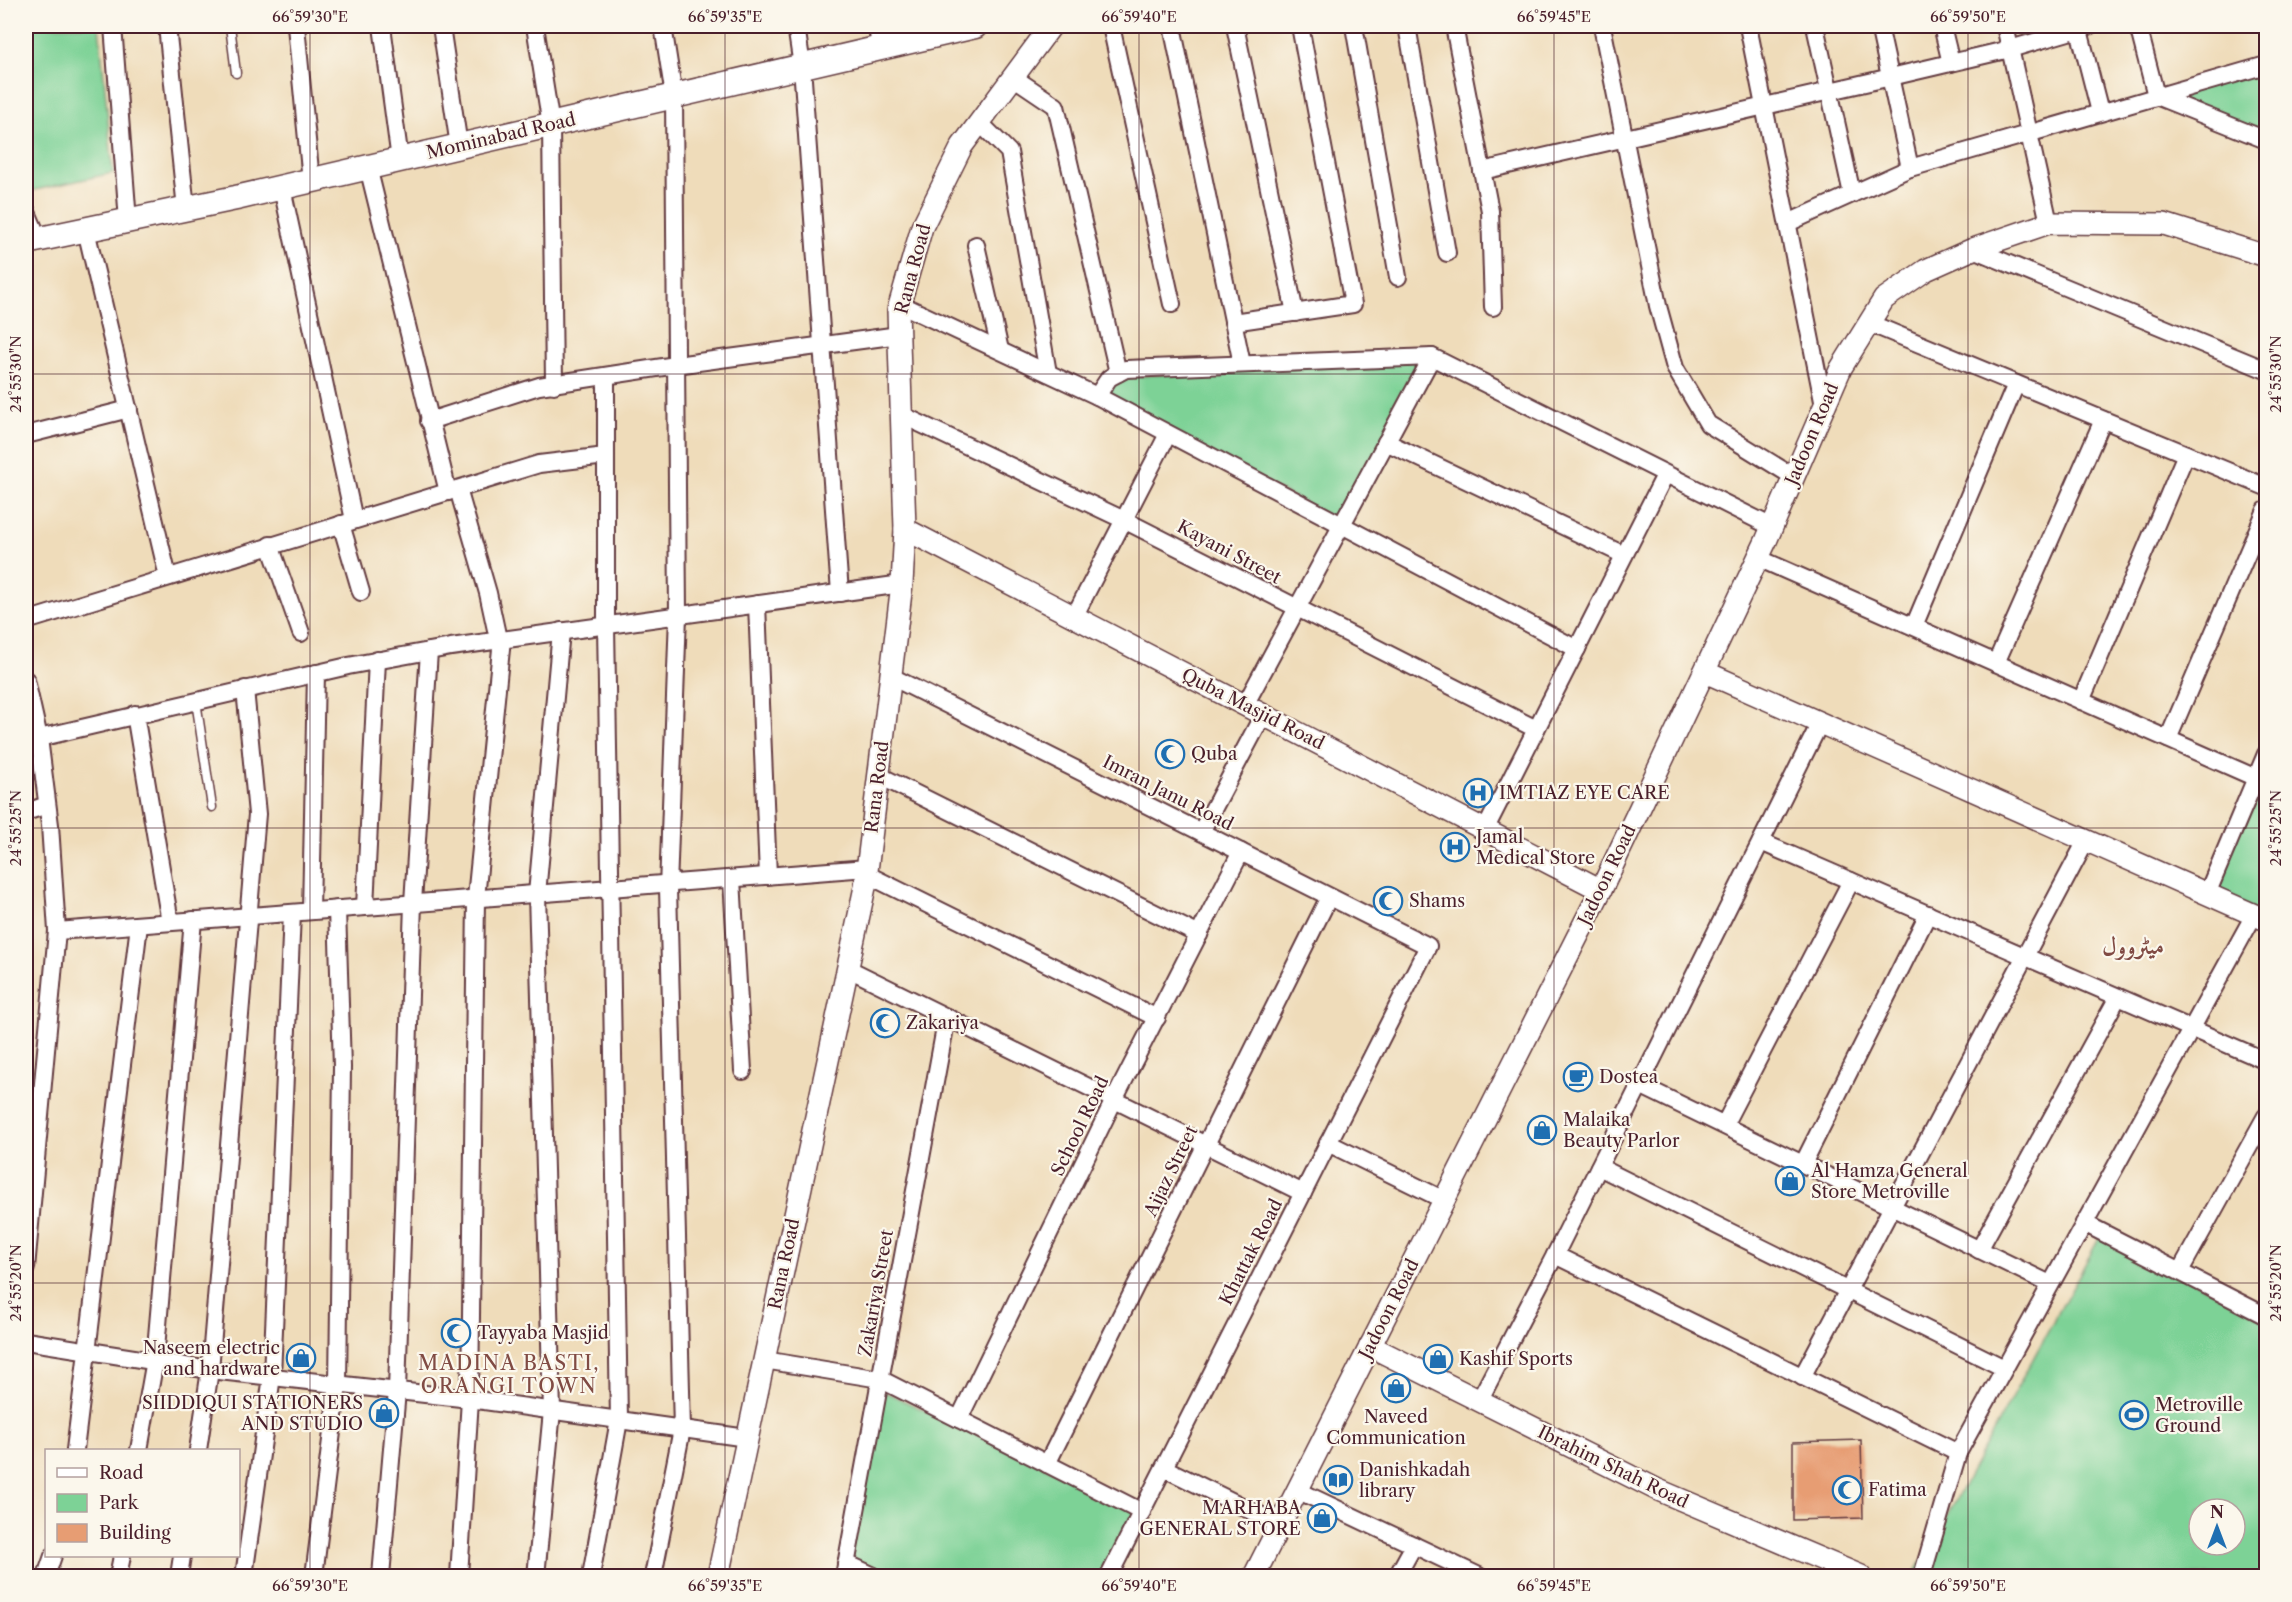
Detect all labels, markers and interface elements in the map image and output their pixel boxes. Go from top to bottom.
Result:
text: 66°59'30"E [272,7,348,26]
text: 66°59'35"E [688,7,762,26]
text: 66°59'40"E [1101,7,1177,26]
text: 66°59'45"E [1517,7,1591,26]
text: 66°59'50"E [1930,7,2006,26]
street label: Mominabad Road [424,108,578,164]
street label: Rana Road [890,221,936,317]
text: 24°55'30"N [6,335,25,413]
text: 24°55'30"N [2266,335,2285,413]
street label: Jadoon Road [1779,379,1843,491]
street label: Kayani Street [1173,515,1285,589]
street label: Quba Masjid Road [1178,664,1328,754]
mosque icon: Quba [1154,738,1186,770]
street label: Rana Road [860,740,894,834]
place label: Quba [1191,743,1237,765]
street label: Imran Janu Road [1099,751,1237,835]
hospital icon: IMTIAZ EYE CARE [1462,777,1494,809]
place label: IMTIAZ EYE CARE [1499,782,1670,804]
text: 24°55'25"N [6,790,25,866]
text: 24°55'25"N [2266,790,2285,866]
street label: Jadoon Road [1572,821,1641,932]
place label: Jamal Medical Store [1473,826,1595,869]
hospital icon: Jamal Medical Store [1439,831,1471,863]
mosque icon: Shams [1372,885,1404,917]
place label: Shams [1409,890,1465,912]
district label: میٹروول [2102,931,2164,961]
mosque icon: Zakariya [869,1007,901,1039]
place label: Zakariya [906,1012,980,1034]
cafe icon: Dostea [1562,1061,1594,1093]
place label: Dostea [1599,1066,1659,1088]
street label: School Road [1046,1073,1114,1179]
place label: Malaika Beauty Parlor [1563,1109,1680,1152]
shop icon: Malaika Beauty Parlor [1526,1114,1558,1146]
street label: Aijaz Street [1139,1121,1203,1221]
place label: Al Hamza General Store Metroville [1810,1160,1968,1203]
shop icon: Al Hamza General Store Metroville [1774,1165,1806,1197]
street label: Khattak Road [1215,1195,1287,1309]
street label: Rana Road [764,1216,804,1312]
street label: Zakariya Street [854,1227,898,1358]
text: 24°55'20"N [6,1244,25,1322]
text: 24°55'20"N [2266,1244,2285,1322]
street label: Jadoon Road [1353,1255,1424,1365]
mosque icon: Tayyaba Masjid [440,1317,472,1349]
place label: Tayyaba Masjid [477,1322,609,1344]
place label: Naseem electric and hardware [143,1337,280,1380]
shop icon: Naseem electric and hardware [285,1342,317,1374]
shop icon: Kashif Sports [1422,1343,1454,1375]
place label: Kashif Sports [1459,1348,1573,1370]
district label: MADINA BASTI, ORANGI TOWN [418,1351,600,1398]
shop icon: Naveed Communication [1380,1372,1412,1404]
place label: SIIDDIQUI STATIONERS AND STUDIO [142,1392,363,1435]
place label: Metroville Ground [2155,1394,2243,1437]
shop icon: SIIDDIQUI STATIONERS AND STUDIO [368,1397,400,1429]
sports icon: Metroville Ground [2118,1399,2150,1431]
place label: Naveed Communication [1326,1406,1466,1449]
street label: Ibrahim Shah Road [1534,1421,1692,1513]
legend [45,1449,240,1557]
place label: Danishkadah library [1359,1459,1470,1502]
text: Road [99,1462,144,1484]
library icon: Danishkadah library [1322,1464,1354,1496]
mosque icon: Fatima [1831,1474,1863,1506]
place label: Fatima [1868,1479,1927,1501]
text: Park [99,1492,140,1514]
place label: MARHABA GENERAL STORE [1140,1497,1302,1540]
north arrow [2187,1497,2247,1557]
shop icon: MARHABA GENERAL STORE [1306,1502,1338,1534]
text: N [2210,1502,2224,1522]
text: Building [99,1522,171,1544]
text: 66°59'30"E [272,1576,348,1595]
text: 66°59'35"E [688,1576,762,1595]
text: 66°59'40"E [1101,1576,1177,1595]
text: 66°59'45"E [1517,1576,1591,1595]
text: 66°59'50"E [1930,1576,2006,1595]

